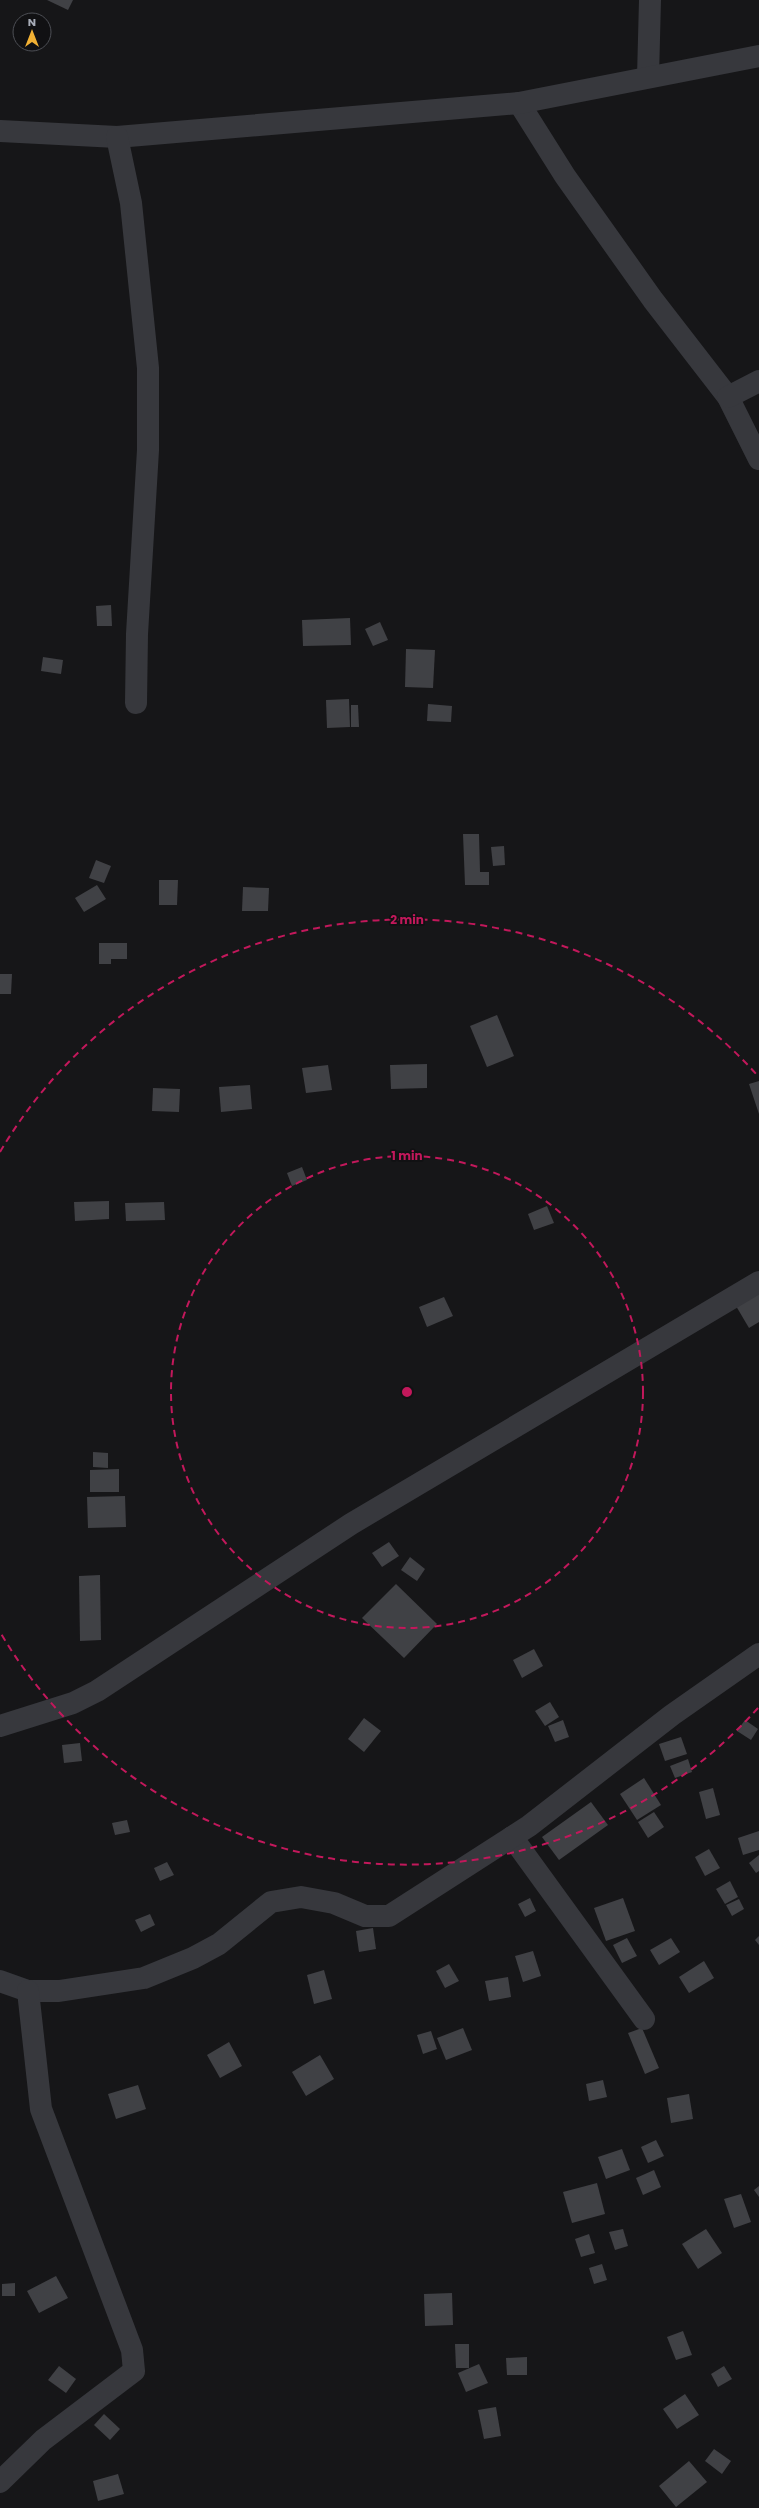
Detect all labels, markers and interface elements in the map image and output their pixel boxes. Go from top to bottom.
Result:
north arrow [12,12,52,52]
text: N [28,14,36,30]
text: 2 min [390,911,424,928]
text: 1 min [391,1147,423,1164]
centre of rings [400,1385,414,1399]

